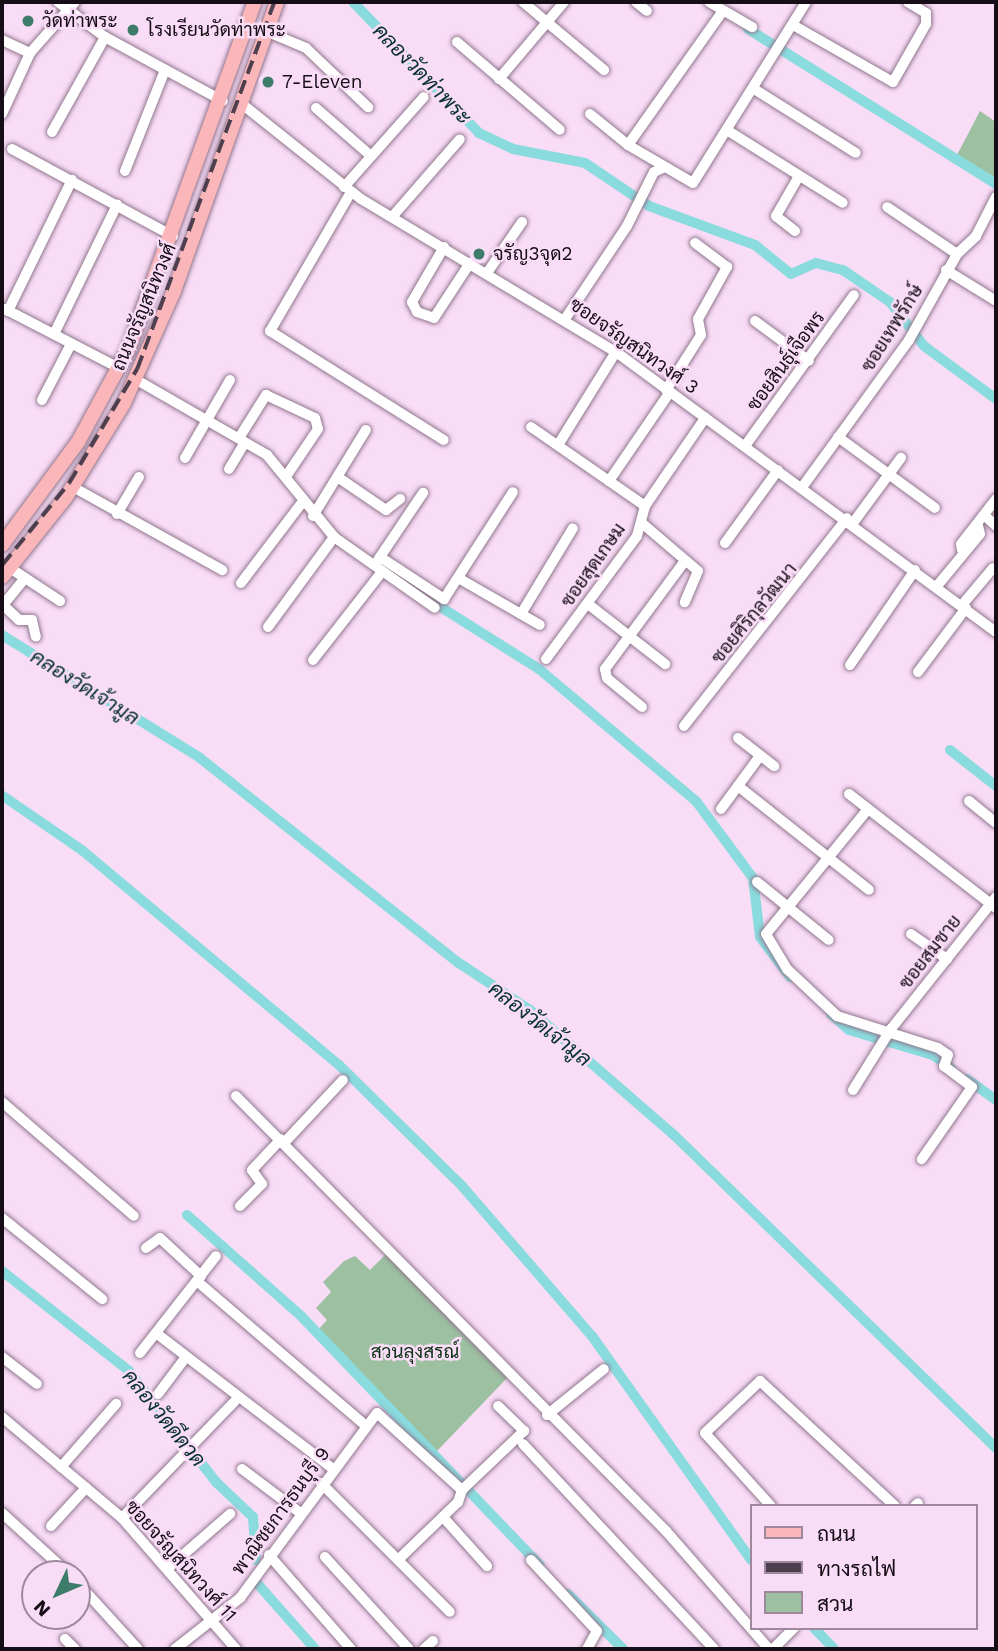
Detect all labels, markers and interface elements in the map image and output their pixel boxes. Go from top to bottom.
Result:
place label: วัดท่าพระ [42,10,118,32]
marker: วัดท่าพระ [20,13,36,29]
water label: คลองวัดท่าพระ [368,18,476,130]
place label: โรงเรียนวัดท่าพระ [147,19,286,41]
marker: โรงเรียนวัดท่าพระ [125,22,141,38]
place label: 7-Eleven [282,71,363,93]
marker: 7-Eleven [260,74,276,90]
street label: ถนนจรัญสนิทวงศ์ [107,240,181,374]
place label: จรัญ3จุด2 [493,243,572,265]
marker: จรัญ3จุด2 [471,246,487,262]
street label: ซอยเทพรักษ์ [856,280,928,376]
street label: ซอยจรัญสนิทวงศ์ 3 [565,293,703,399]
street label: ซอยสินธุ์เจือพร [742,307,830,415]
street label: ซอยสุดเกษม [556,519,630,611]
street label: ซอยศิริกุลวัฒนา [706,558,802,668]
water label: คลองวัดเจ้ามูล [26,644,144,730]
street label: ซอยสมชาย [894,910,966,994]
water label: คลองวัดเจ้ามูล [484,976,596,1072]
park label: สวนลุงสรณ์ [371,1341,459,1363]
water label: คลองวัดดีดวด [117,1364,211,1472]
street label: พาณิชยการธนบุรี 9 [227,1443,335,1579]
street label: ซอยจรัญสนิทวงศ์ 11 [120,1495,242,1627]
legend [750,1504,977,1630]
text: ถนน [817,1521,856,1546]
text: ทางรถไฟ [817,1556,896,1581]
north arrow [21,1560,91,1630]
text: สวน [817,1591,853,1616]
text: N [29,1595,55,1622]

